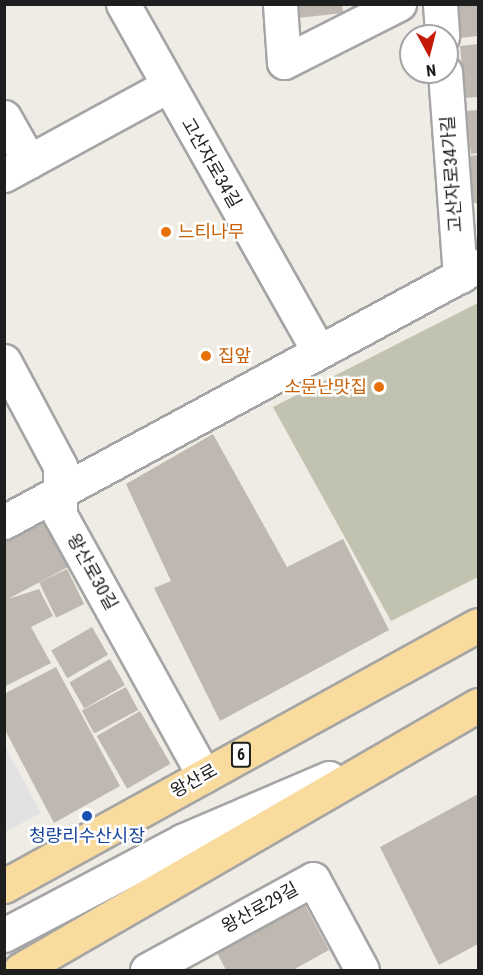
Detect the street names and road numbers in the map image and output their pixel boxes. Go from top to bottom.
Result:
street label: 고산자로34길 [177,114,245,212]
street label: 고산자로34가길 [437,115,467,233]
street label: 왕산로30길 [62,530,122,614]
road number: 6 [230,742,252,768]
street label: 왕산로 [167,760,221,802]
street label: 왕산로29길 [218,878,302,938]

